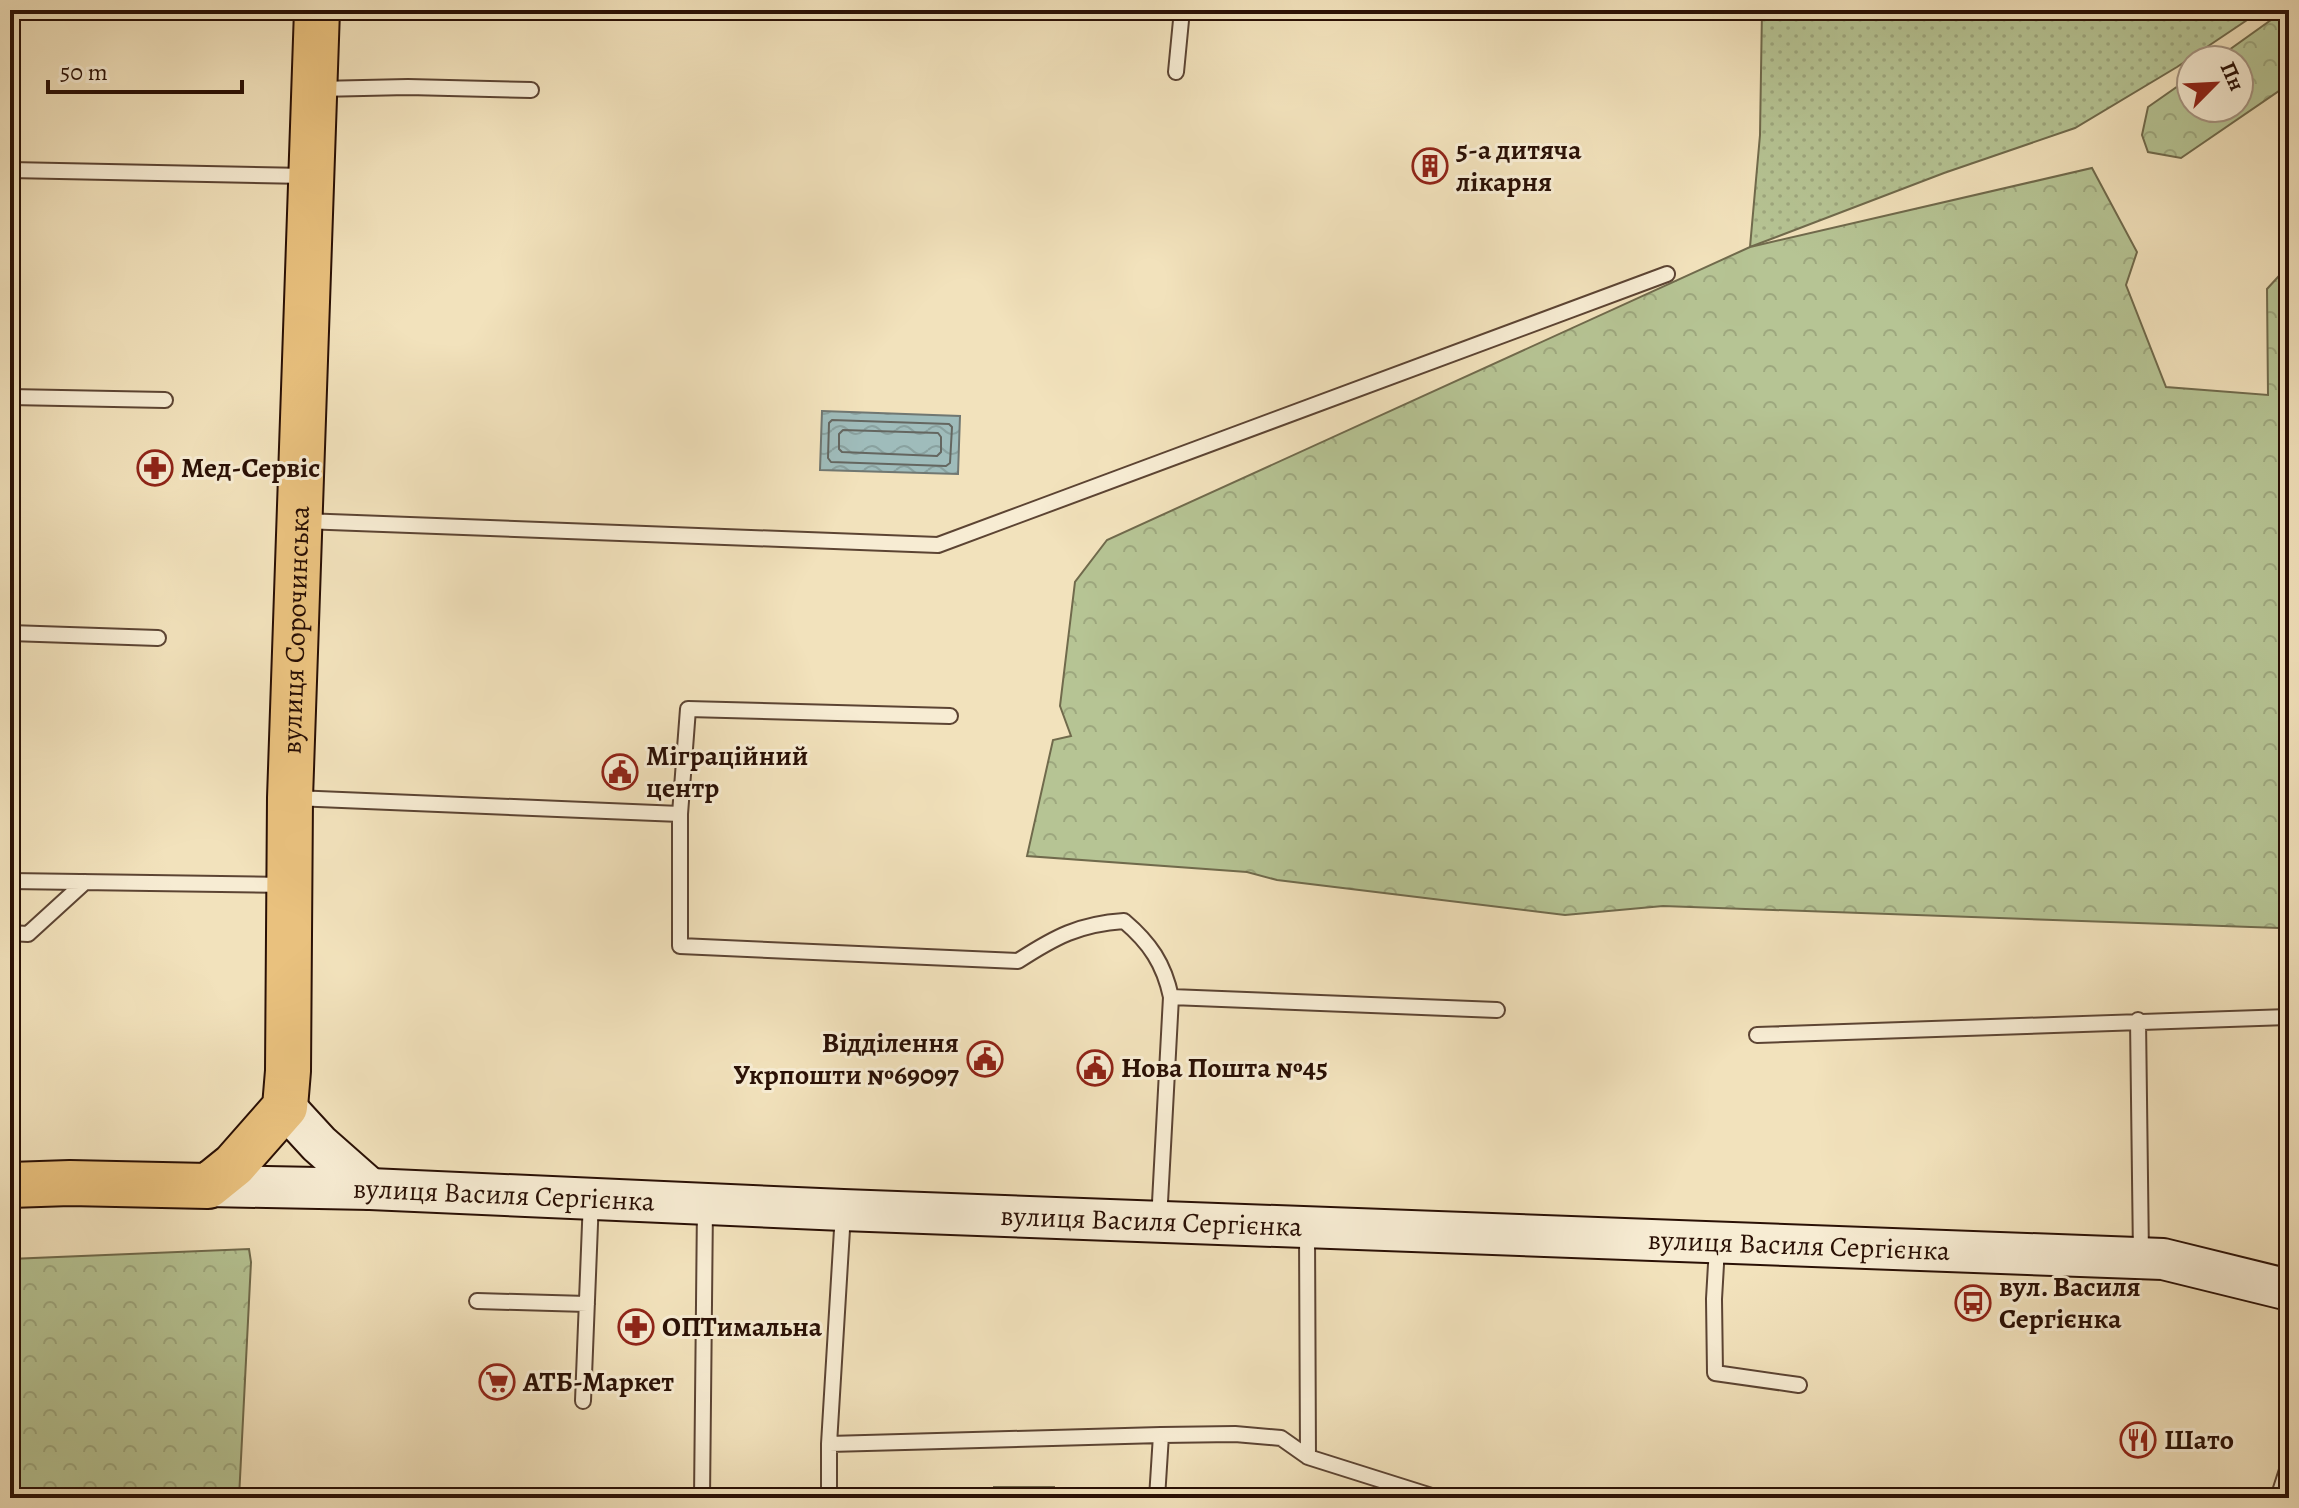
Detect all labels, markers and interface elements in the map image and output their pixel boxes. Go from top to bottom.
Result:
scale bar [48,44,242,94]
north arrow [2175,44,2255,124]
text: 50 m [60,56,108,88]
text: Пн [2213,57,2252,96]
place label: 5-а дитяча лікарня [1455,131,1582,201]
building icon: 5-а дитяча лікарня [1411,147,1449,185]
pharmacy icon: Мед-Сервіс [136,449,174,487]
place label: Мед-Сервіс [181,449,320,487]
street label: вулиця Сорочинська [273,505,319,755]
place label: Міграційний центр [646,737,808,807]
public building icon: Міграційний центр [601,753,639,791]
place label: Відділення Укрпошти №69097 [734,1024,959,1094]
public building icon: Відділення Укрпошти №69097 [966,1040,1004,1078]
public building icon: Нова Пошта №45 [1076,1049,1114,1087]
place label: Нова Пошта №45 [1121,1049,1328,1087]
street label: вулиця Василя Сергієнка [352,1170,656,1221]
street label: вулиця Василя Сергієнка [1000,1197,1303,1246]
street label: вулиця Василя Сергієнка [1647,1221,1951,1270]
place label: вул. Василя Сергієнка [1999,1268,2141,1338]
bus stop icon: вул. Василя Сергієнка [1954,1284,1992,1322]
pharmacy icon: ОПТимальна [617,1308,655,1346]
place label: ОПТимальна [662,1308,823,1346]
supermarket icon: АТБ-Маркет [478,1363,516,1401]
place label: АТБ-Маркет [522,1363,674,1401]
restaurant icon: Шато [2119,1421,2157,1459]
place label: Шато [2164,1421,2234,1459]

